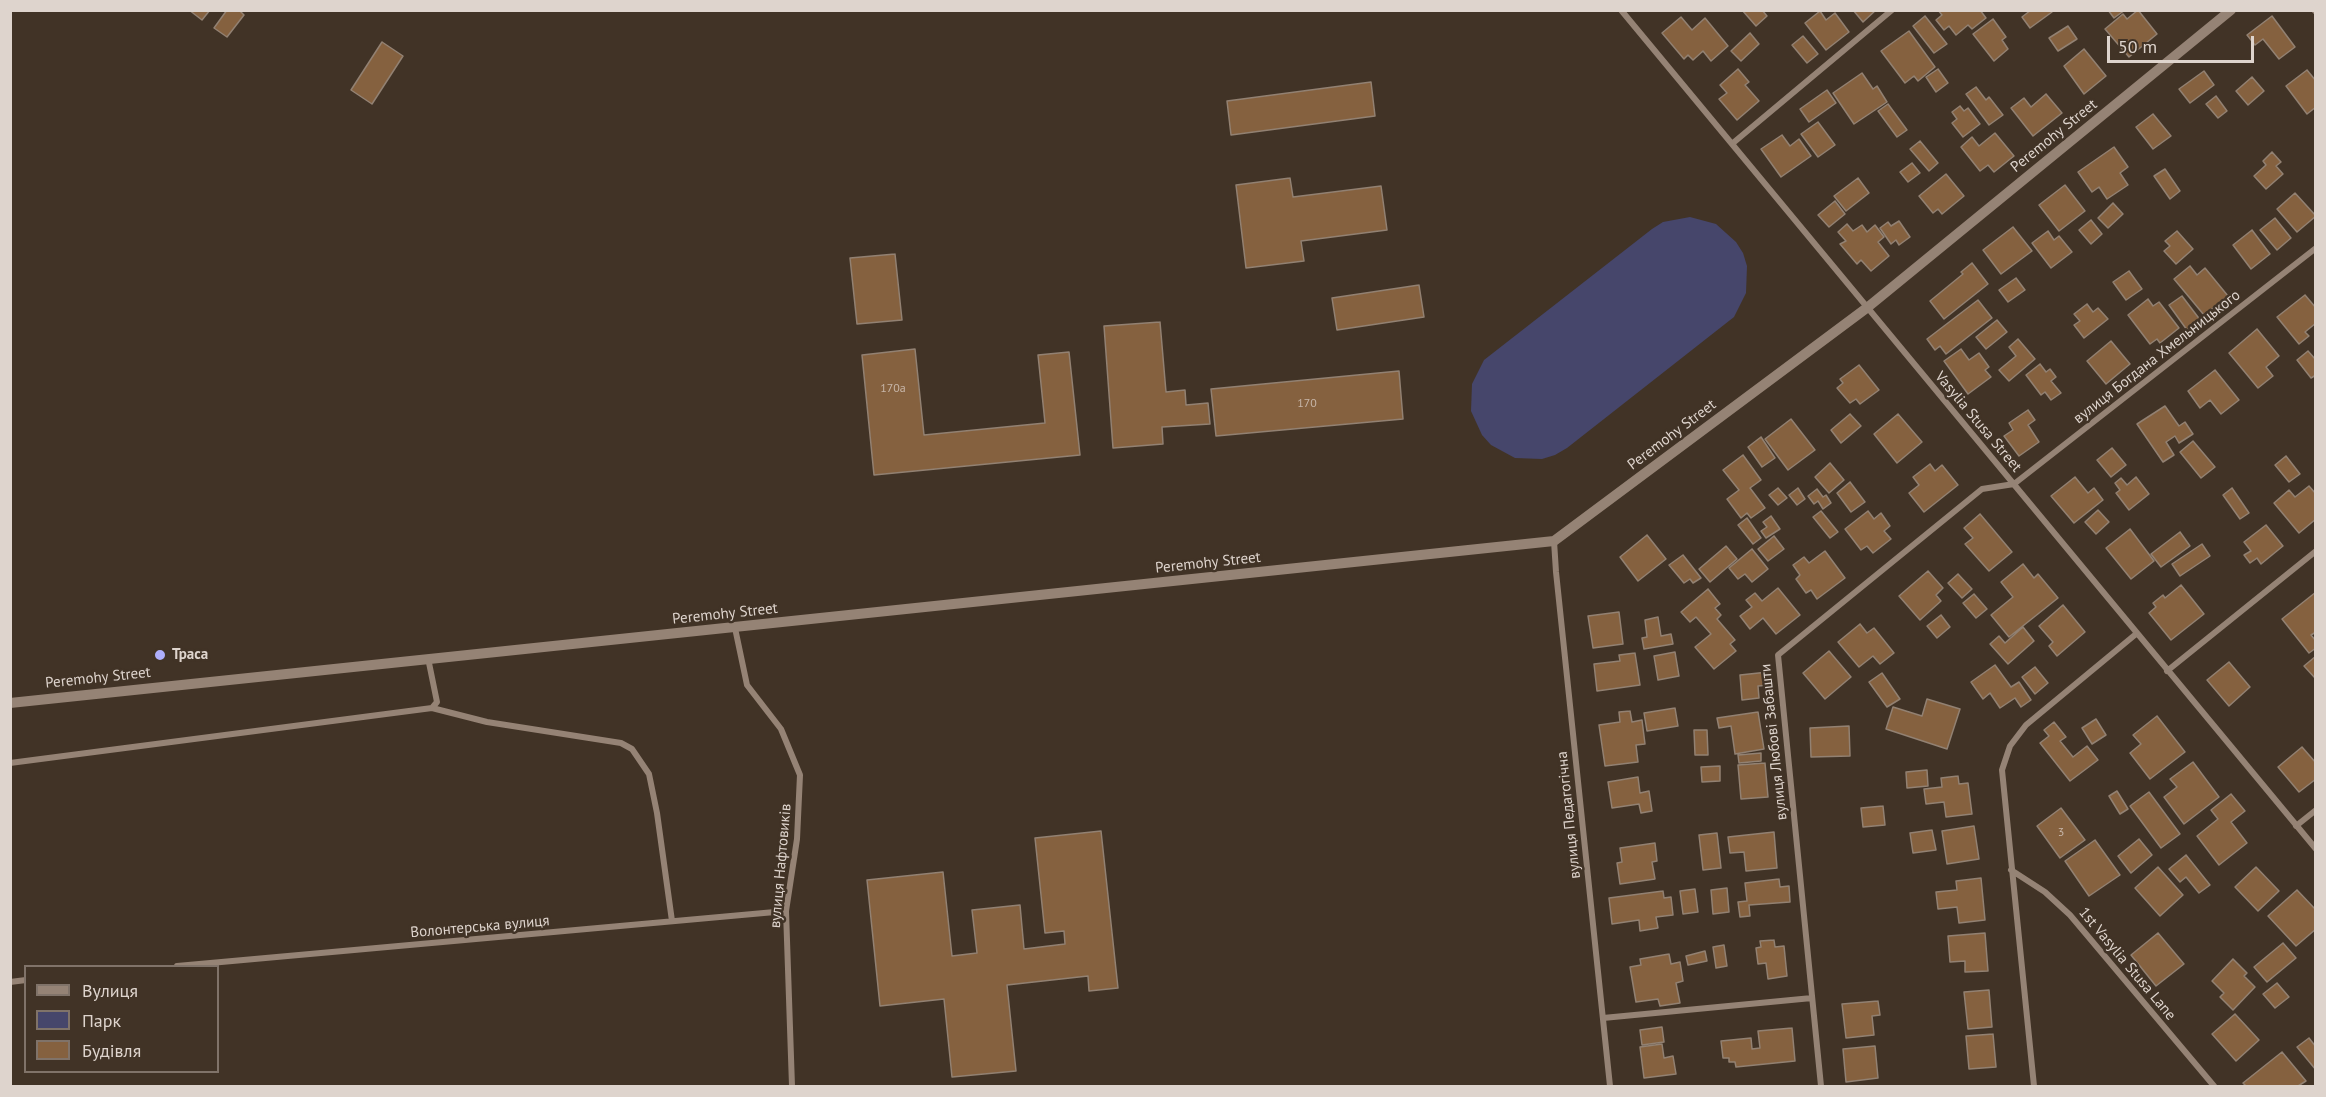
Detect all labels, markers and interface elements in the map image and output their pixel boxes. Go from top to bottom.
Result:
scale bar [2110,24,2257,62]
text: 50 m [2118,35,2157,58]
street label: Peremohy Street [2007,96,2101,176]
street label: вулиця Богдана Хмельницького [2070,286,2244,428]
street label: Vasylia Stusa Street [1931,368,2025,476]
house number: 170а [880,382,906,396]
street label: Peremohy Street [1624,396,1720,474]
house number: 170 [1297,397,1317,411]
street label: Peremohy Street [1154,549,1262,577]
street label: Peremohy Street [671,600,779,628]
place label: Траса [172,646,208,664]
marker: Траса [153,648,167,662]
street label: вулиця Любові Забашти [1757,663,1791,821]
street label: Peremohy Street [44,664,152,692]
street label: вулиця Педагогічна [1553,750,1585,880]
street label: вулиця Нафтовиків [767,803,795,929]
house number: 3 [2058,826,2064,840]
street label: 1st Vasylia Stusa Lane [2075,904,2179,1024]
street label: Волонтерська вулиця [410,912,550,942]
legend [24,965,219,1073]
text: Вулиця [82,979,138,1002]
text: Парк [82,1009,121,1032]
text: Будівля [82,1039,141,1062]

